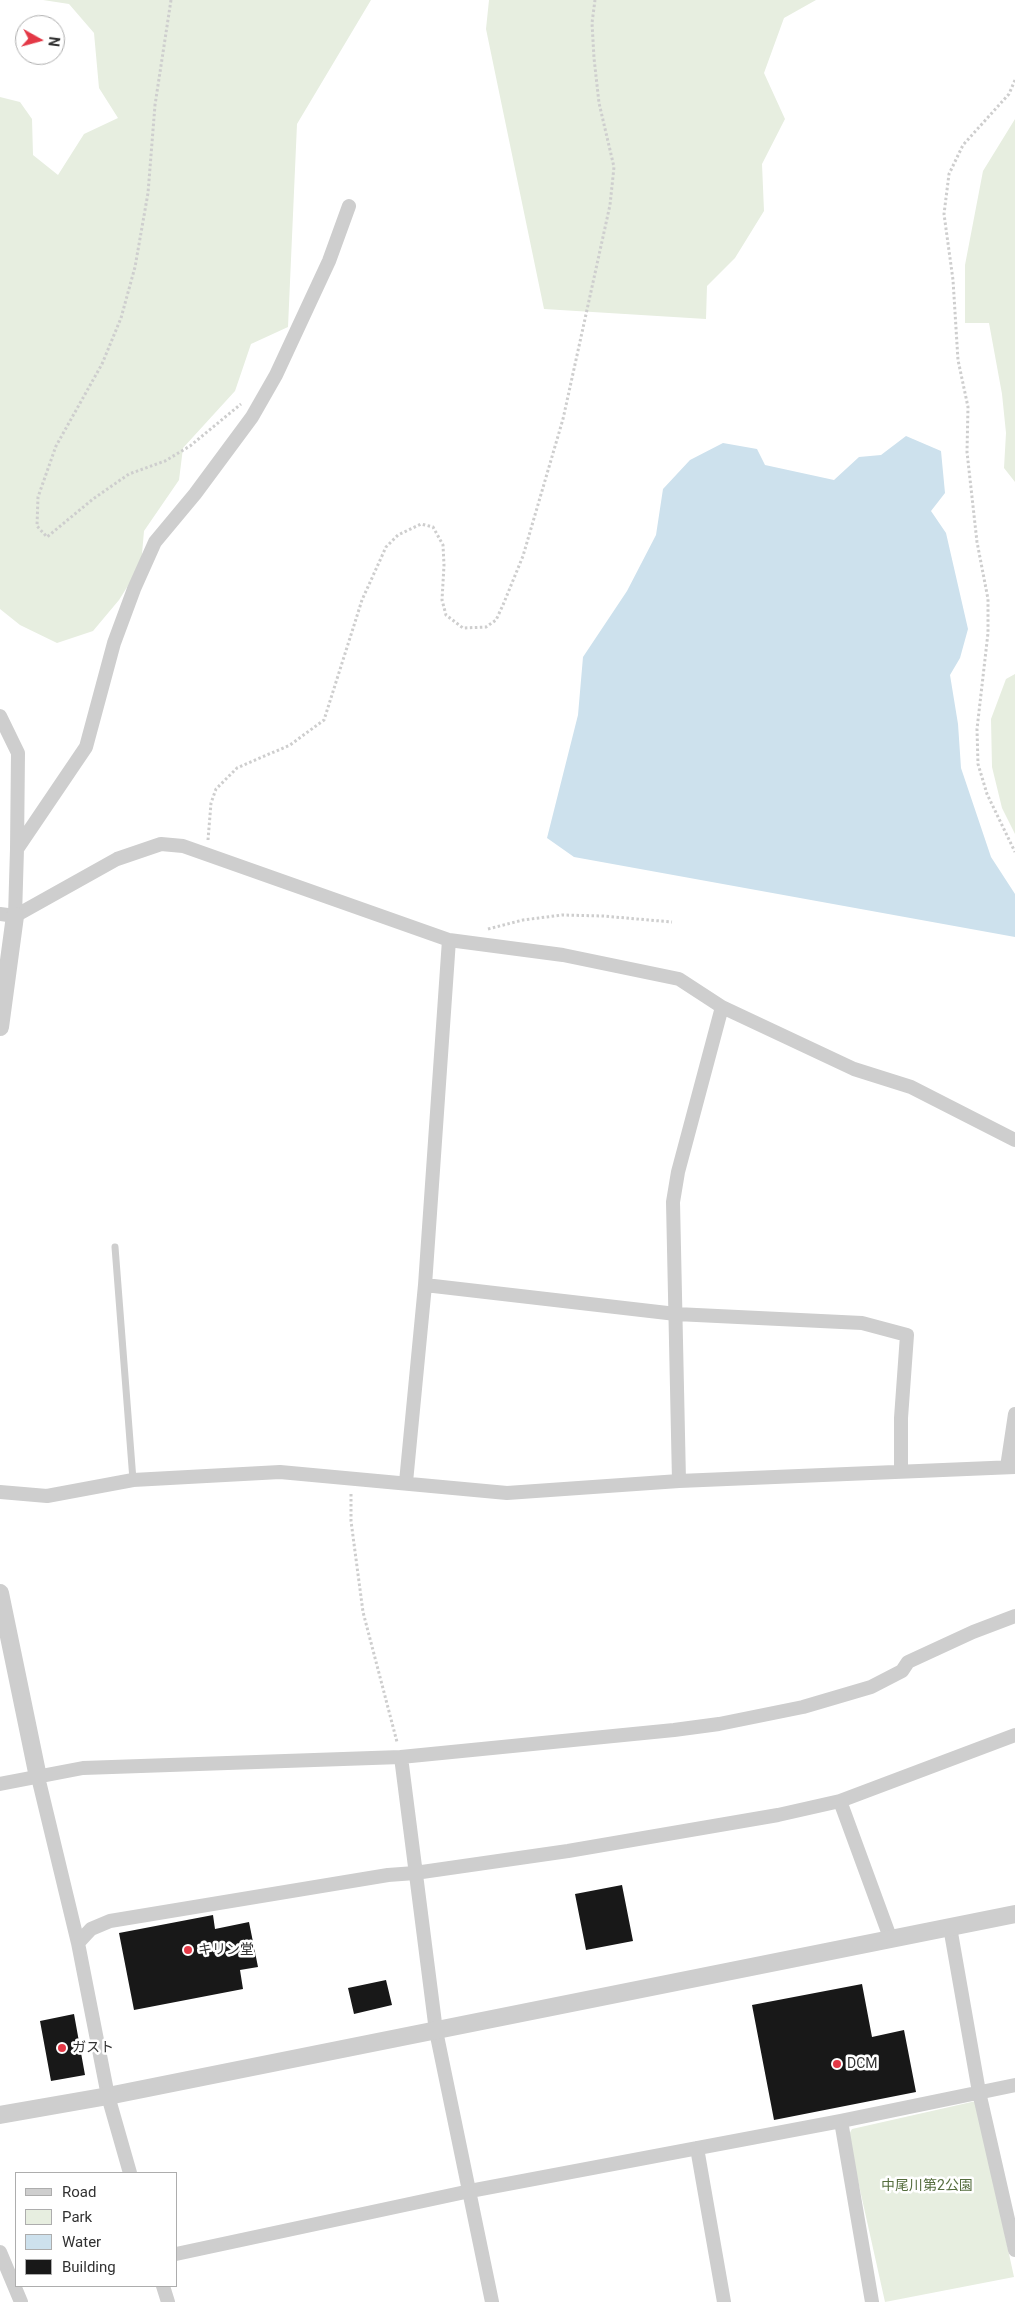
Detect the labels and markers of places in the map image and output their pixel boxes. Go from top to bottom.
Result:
place label: キリン堂 [198,1942,254,1958]
marker: キリン堂 [182,1944,194,1956]
place label: ガスト [72,2040,114,2056]
marker: ガスト [56,2042,68,2054]
place label: DCM [847,2056,878,2072]
marker: DCM [831,2058,843,2070]

